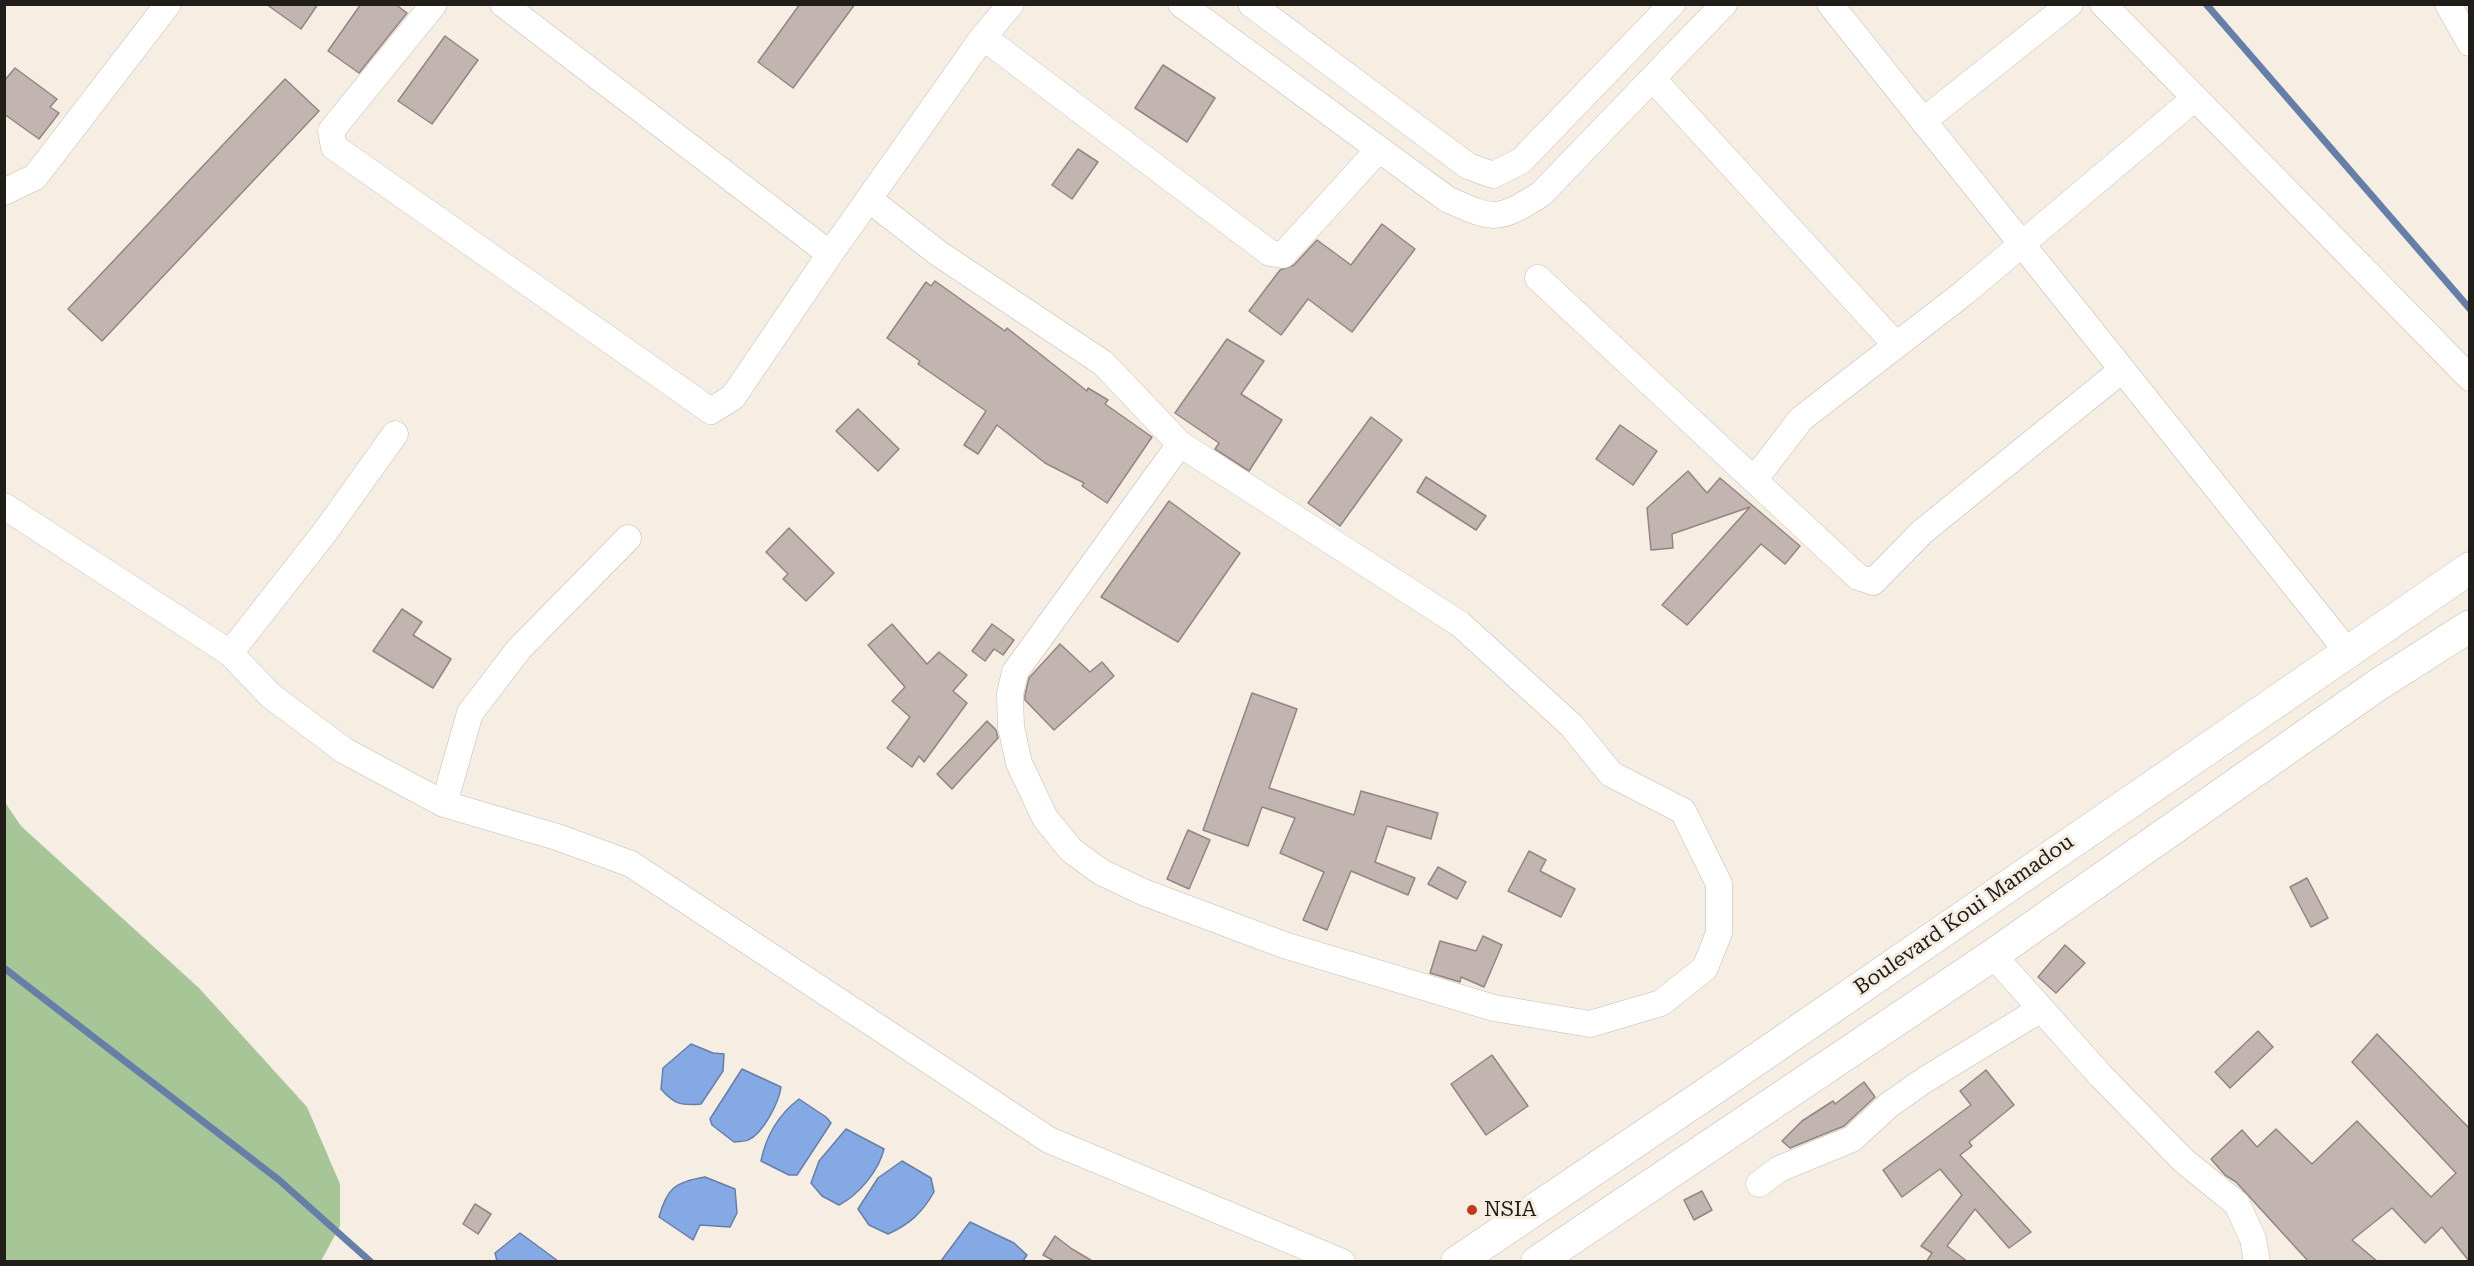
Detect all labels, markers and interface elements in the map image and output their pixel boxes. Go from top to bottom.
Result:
street label: Boulevard Koui Mamadou [1849,830,2079,1000]
place label: NSIA [1484,1197,1536,1223]
marker: NSIA [1465,1203,1479,1217]

